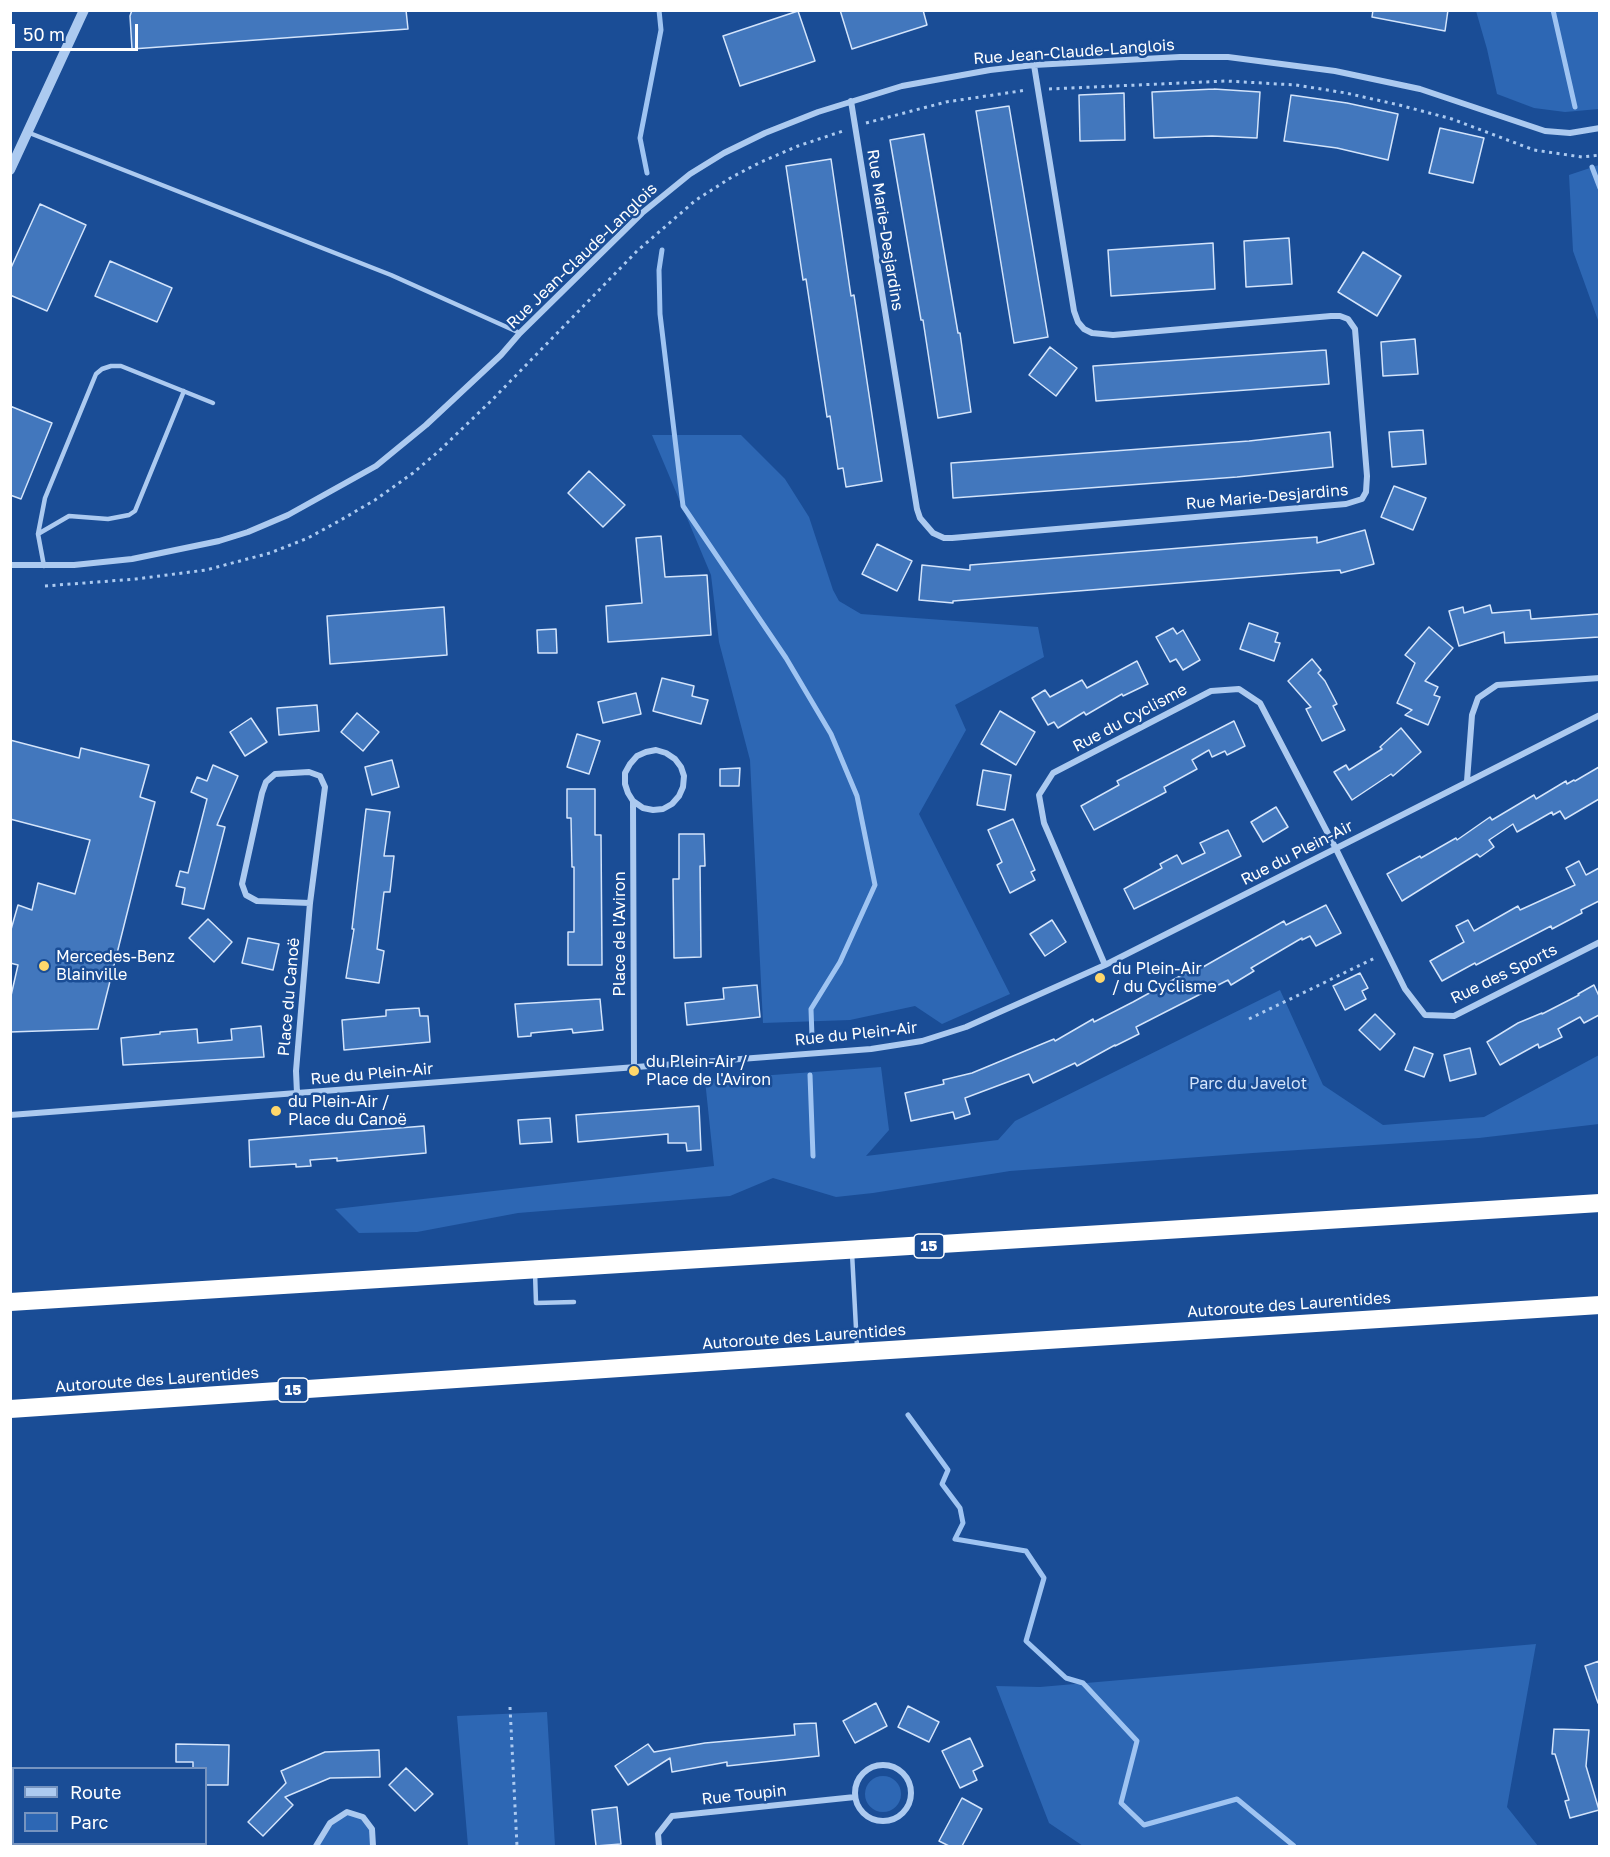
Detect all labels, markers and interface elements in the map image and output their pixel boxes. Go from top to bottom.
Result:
scale bar [15,12,141,50]
text: 50 m [23,23,65,45]
street label: Rue Jean-Claude-Langlois [973,35,1175,69]
street label: Rue Marie-Desjardins [863,148,907,312]
street label: Rue Jean-Claude-Langlois [503,179,661,333]
street label: Rue Marie-Desjardins [1185,480,1349,514]
street label: Rue du Cyclisme [1070,680,1190,756]
street label: Rue du Plein-Air [1238,816,1356,890]
street label: Place de l'Aviron [610,871,630,997]
street label: Place du Canoë [274,937,304,1057]
street label: Rue des Sports [1448,940,1560,1008]
place label: Mercedes-Benz Blainville [56,947,175,985]
marker: Mercedes-Benz Blainville [37,959,51,973]
place label: du Plein-Air / du Cyclisme [1112,959,1217,997]
marker: du Plein-Air / du Cyclisme [1093,971,1107,985]
street label: Rue du Plein-Air [794,1018,918,1050]
place label: du Plein-Air / Place de l'Aviron [646,1052,771,1090]
street label: Rue du Plein-Air [310,1059,434,1089]
marker: du Plein-Air / Place de l'Aviron [627,1064,641,1078]
park label: Parc du Javelot [1189,1074,1307,1094]
place label: du Plein-Air / Place du Canoë [288,1092,407,1130]
marker: du Plein-Air / Place du Canoë [269,1104,283,1118]
road number: 15 [914,1234,944,1258]
street label: Autoroute des Laurentides [1187,1288,1391,1322]
street label: Autoroute des Laurentides [702,1320,906,1354]
street label: Autoroute des Laurentides [55,1363,259,1397]
road number: 15 [278,1378,308,1402]
legend [12,1767,207,1845]
text: Route [70,1781,121,1803]
street label: Rue Toupin [701,1781,787,1809]
text: Parc [70,1811,108,1833]

